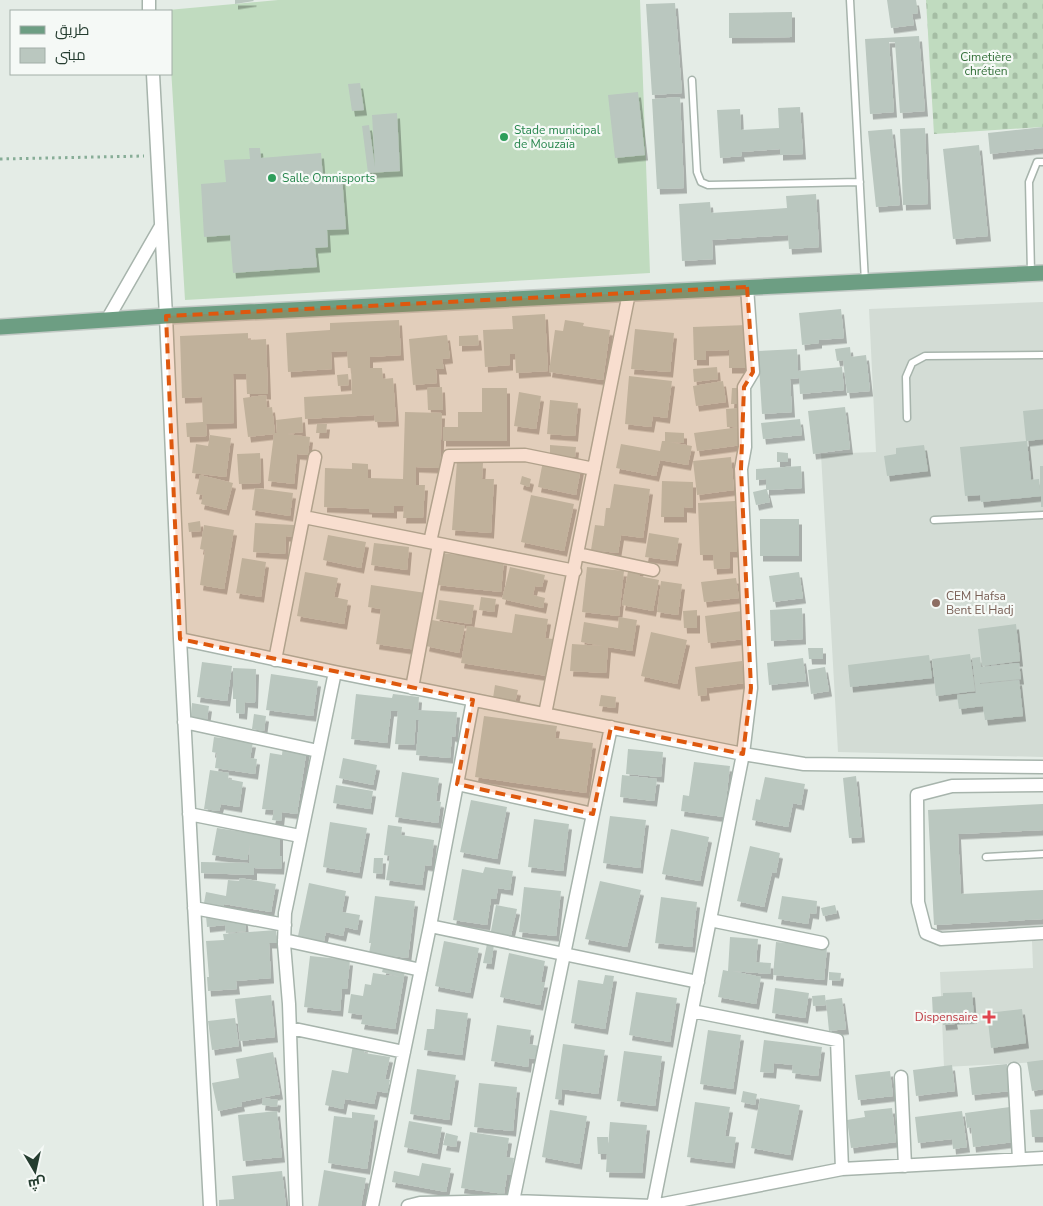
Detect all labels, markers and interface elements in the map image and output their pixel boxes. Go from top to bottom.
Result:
legend [10,10,172,75]
text: طريق [55,20,89,40]
text: مبنى [55,45,86,65]
park label: Cimetière chrétien [960,49,1012,79]
place label: Stade municipal de Mouzaïa [514,122,601,152]
marker: Stade municipal de Mouzaïa [498,131,510,143]
place label: Salle Omnisports [282,170,376,186]
marker: Salle Omnisports [266,172,278,184]
place label: CEM Hafsa Bent El Hadj [946,588,1014,618]
marker: CEM Hafsa Bent El Hadj [930,597,942,609]
place label: Dispensaire [915,1009,978,1025]
marker: Dispensaire [982,1010,996,1024]
north arrow [10,1146,60,1196]
text: ش [27,1173,47,1194]

